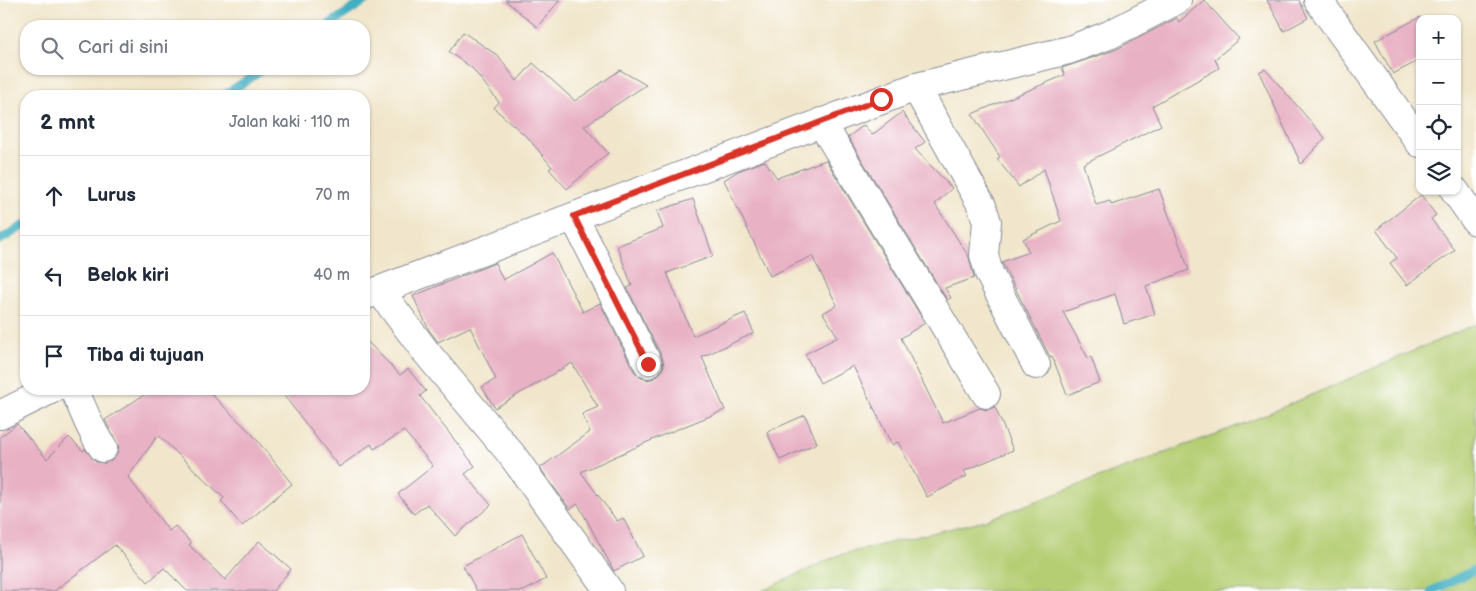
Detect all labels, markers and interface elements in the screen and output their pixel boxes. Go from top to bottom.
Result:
map controls [1416,15,1461,195]
button: + [1416,15,1461,60]
search box [20,20,370,75]
icon: search [38,34,66,62]
text: Cari di sini [78,36,168,59]
button: − [1416,60,1461,105]
route start [870,88,893,111]
button: locate [1416,105,1461,150]
text: 2 mnt [40,110,95,135]
text: Jalan kaki · 110 m [229,113,350,132]
button: layers [1416,150,1461,195]
icon: ahead [40,182,68,210]
text: Lurus [87,184,136,207]
text: 70 m [315,186,350,205]
icon: left [40,262,68,290]
text: Belok kiri [87,264,169,287]
text: 40 m [313,266,350,285]
icon: arrive [40,342,68,370]
text: Tiba di tujuan [87,344,204,367]
route end [637,353,660,376]

